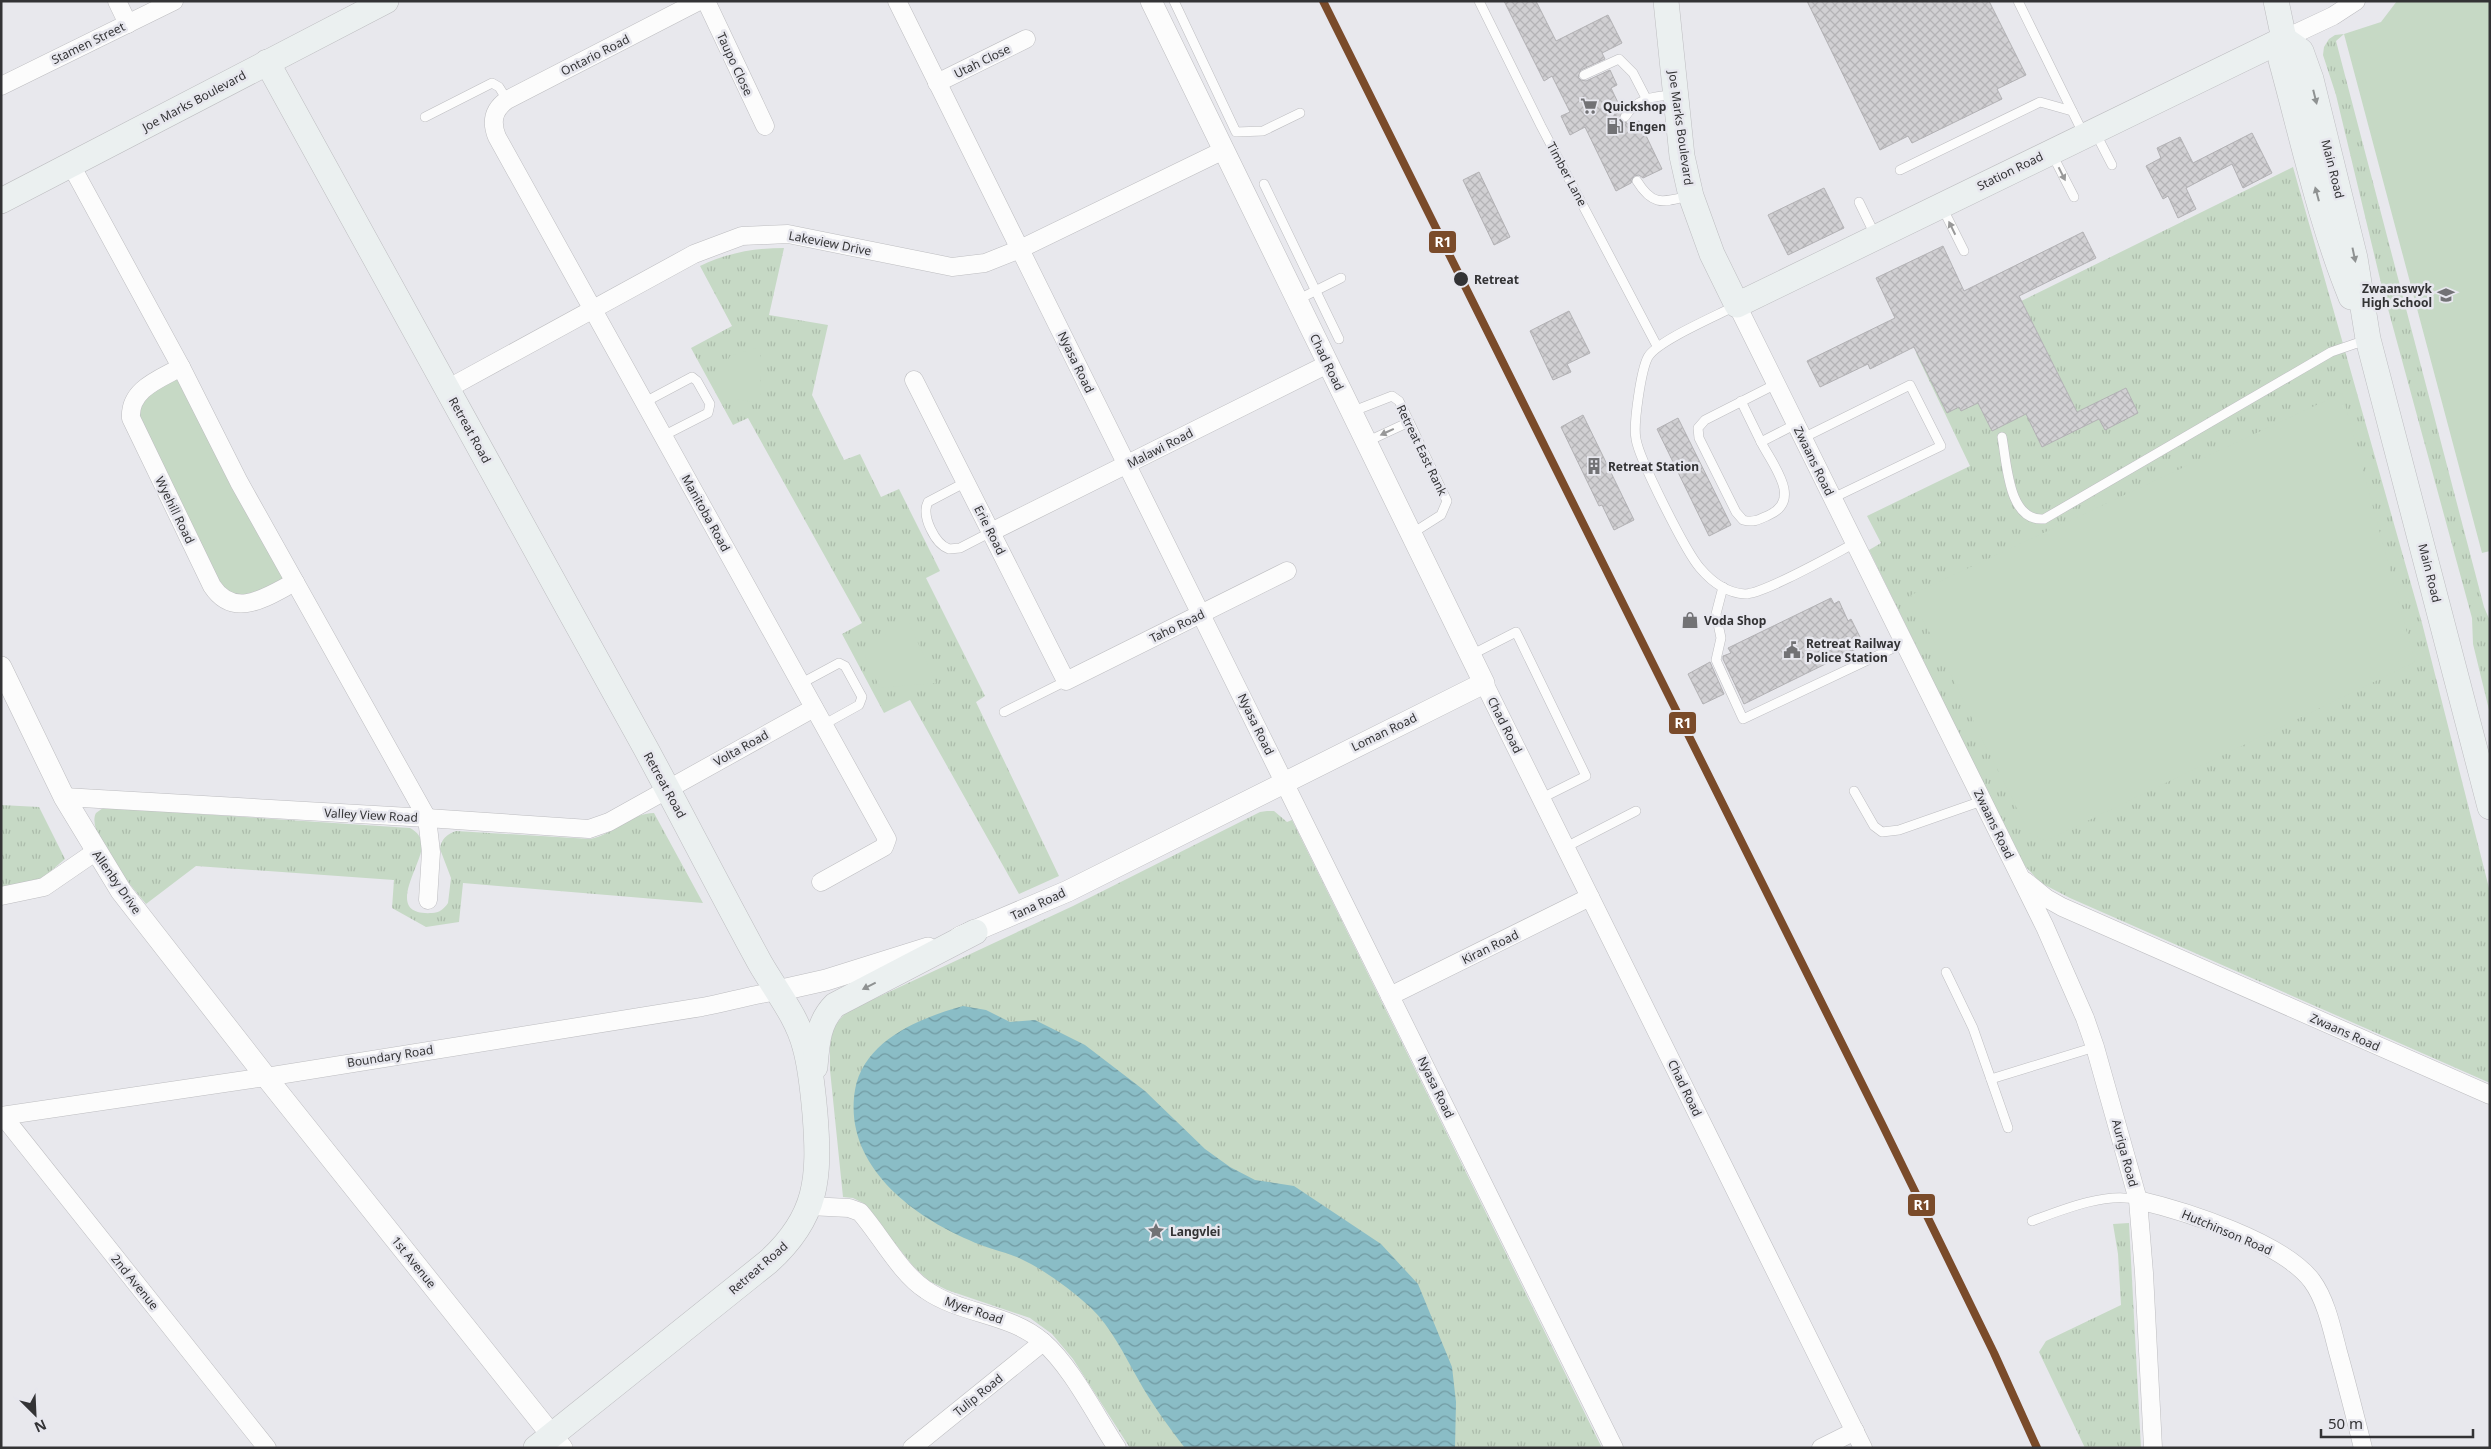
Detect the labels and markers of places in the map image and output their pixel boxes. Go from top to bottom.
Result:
supermarket icon: Quickshop [1579,96,1599,116]
place label: Quickshop [1603,98,1667,115]
fuel station icon: Engen [1605,116,1625,136]
place label: Engen [1629,118,1666,135]
marker: Retreat [1452,270,1470,288]
place label: Retreat [1474,271,1519,288]
place label: Zwaanswyk High School [2362,280,2433,311]
school or university icon: Zwaanswyk High School [2436,285,2456,305]
building icon: Retreat Station [1584,456,1604,476]
place label: Retreat Station [1608,458,1699,475]
shop icon: Voda Shop [1680,610,1700,630]
place label: Voda Shop [1704,612,1767,629]
place label: Retreat Railway Police Station [1806,635,1901,666]
public building icon: Retreat Railway Police Station [1782,640,1802,660]
place icon: Langvlei [1146,1221,1166,1241]
place label: Langvlei [1170,1223,1220,1240]

